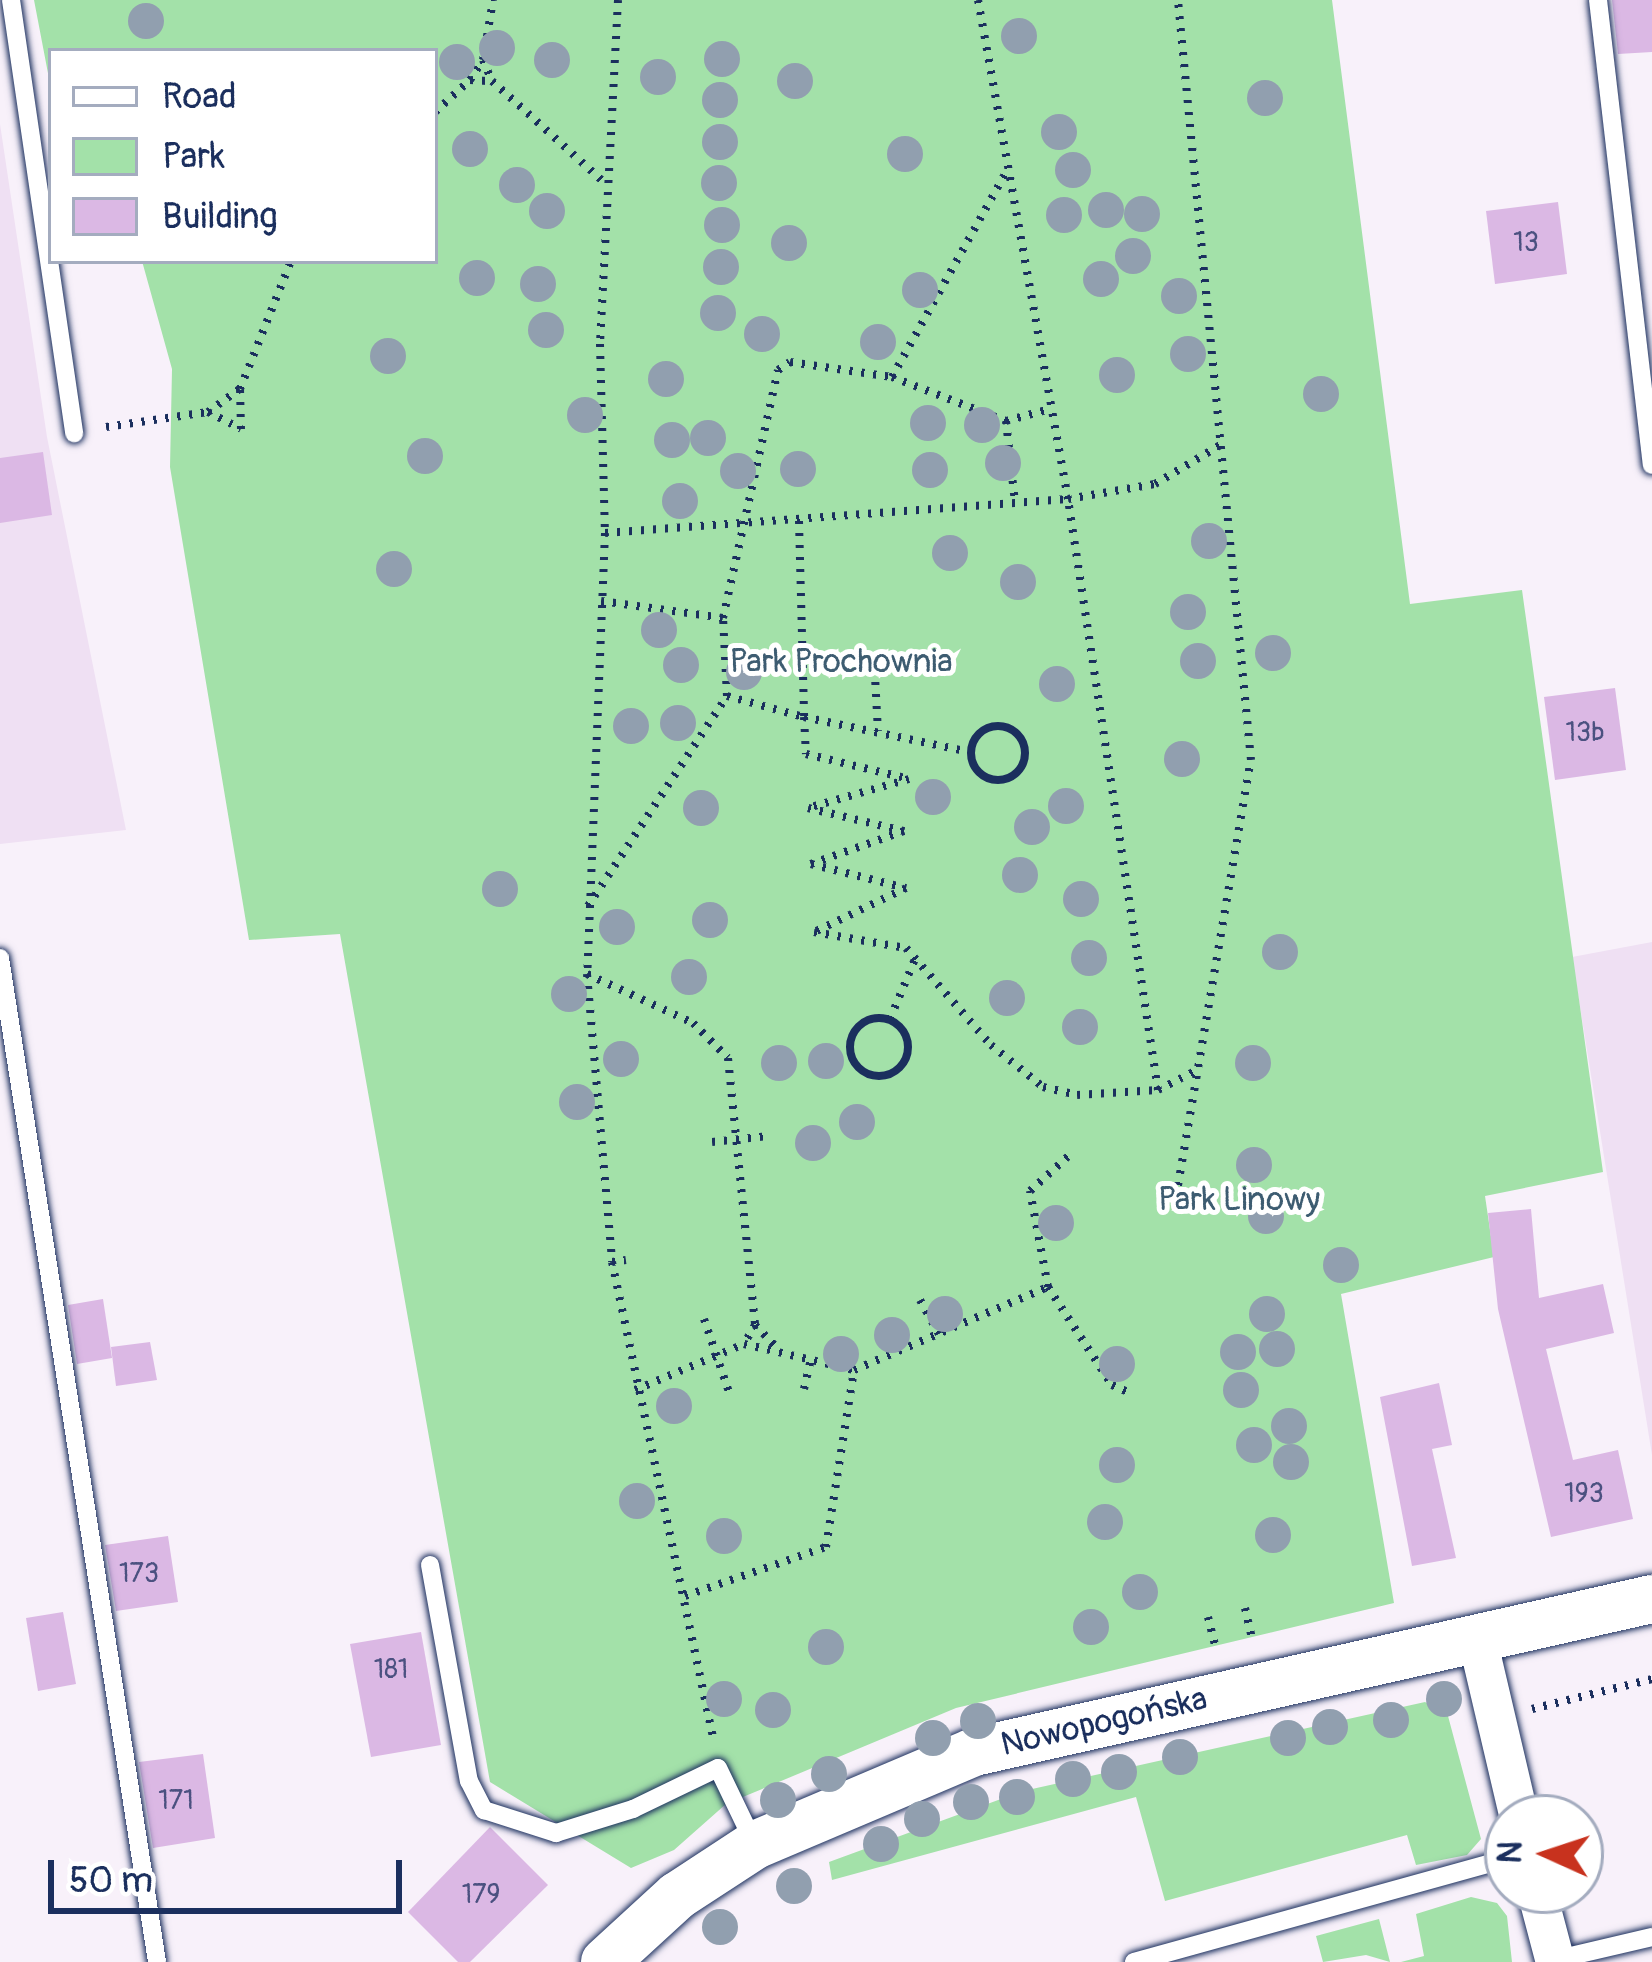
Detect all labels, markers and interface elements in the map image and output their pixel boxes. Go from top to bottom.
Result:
legend [48,48,438,264]
text: Road [162,74,237,119]
text: Park [162,134,225,179]
text: Building [162,194,278,239]
house number: 13 [1513,227,1539,259]
park label: Park Prochownia [729,642,953,682]
house number: 13b [1566,717,1604,749]
park label: Park Linowy [1158,1180,1320,1220]
house number: 193 [1564,1478,1604,1510]
house number: 173 [119,1558,159,1590]
house number: 181 [374,1654,408,1686]
street label: Nowopogońska [997,1679,1211,1765]
house number: 171 [158,1785,194,1817]
north arrow [1484,1794,1604,1914]
scale bar [54,1836,408,1910]
text: N [1489,1840,1532,1864]
text: 50 m [69,1858,153,1903]
house number: 179 [462,1879,500,1911]

